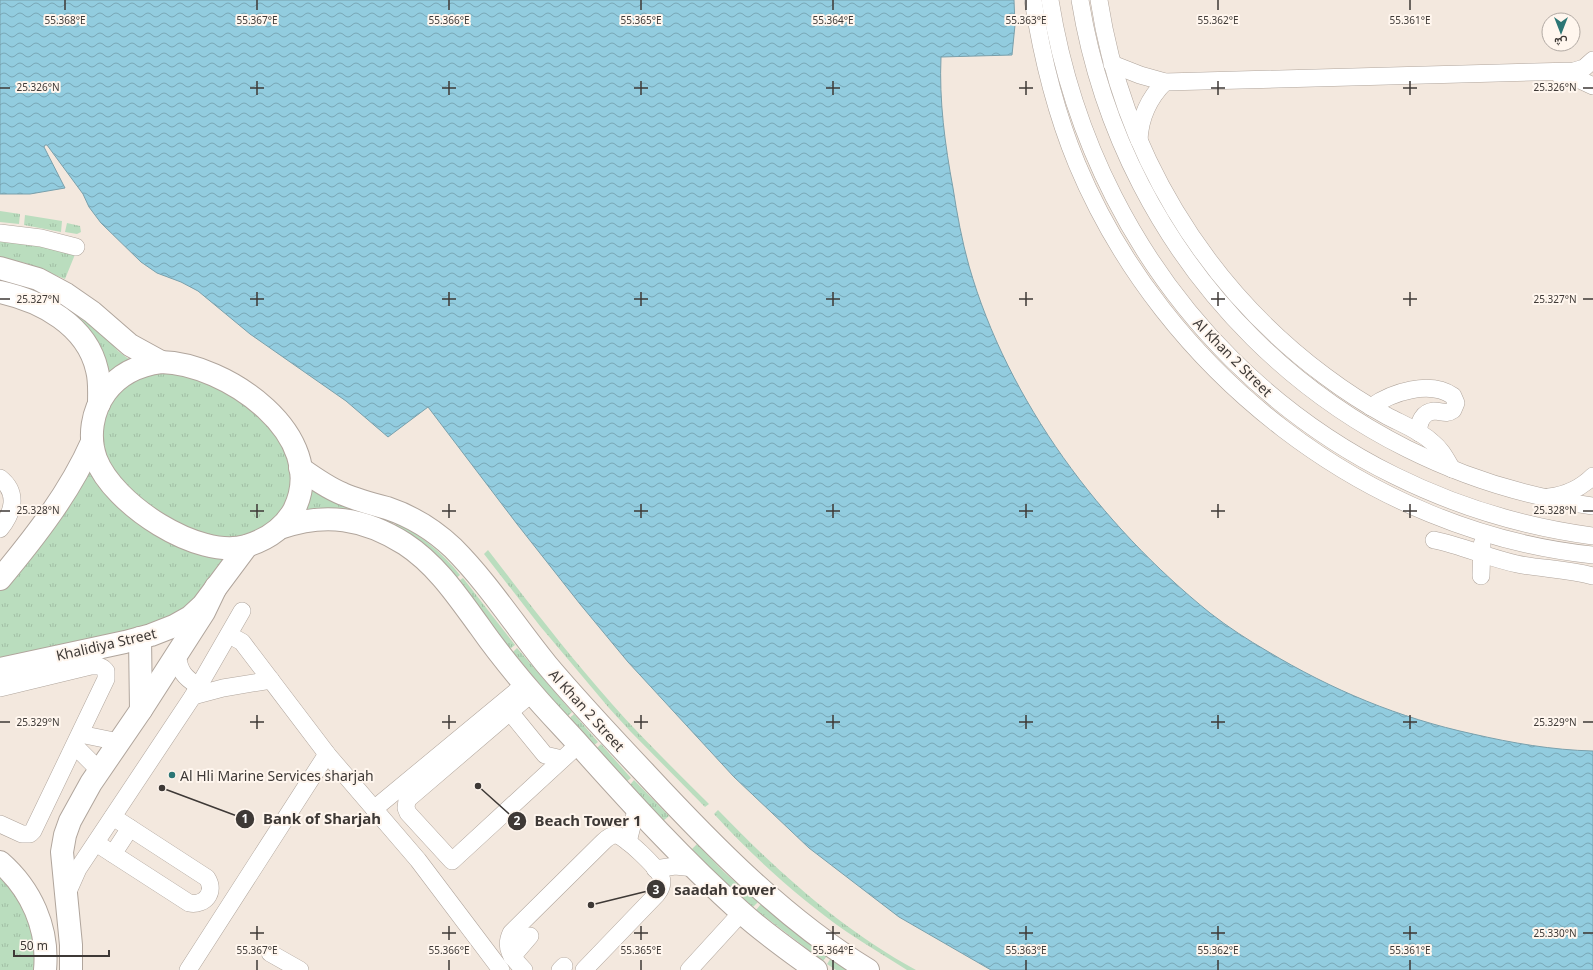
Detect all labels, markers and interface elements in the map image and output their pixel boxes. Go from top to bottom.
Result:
north arrow [1541,12,1581,52]
text: 55.368°E [44,13,86,27]
text: 55.367°E [236,13,278,27]
text: 55.366°E [428,13,470,27]
text: 55.365°E [620,13,662,27]
text: 55.364°E [812,13,854,27]
text: 55.363°E [1005,13,1047,27]
text: 55.362°E [1197,13,1239,27]
text: 55.361°E [1389,13,1431,27]
text: ش [1554,35,1568,50]
text: 25.326°N [16,80,60,94]
text: 25.326°N [1533,80,1577,94]
text: 25.327°N [16,292,60,306]
text: 25.327°N [1533,292,1577,306]
street label: Al Khan 2 Street [1189,313,1277,401]
text: 25.328°N [16,503,60,517]
text: 25.328°N [1533,503,1577,517]
street label: Khalidiya Street [54,623,158,665]
street label: Al Khan 2 Street [545,665,629,755]
text: 25.329°N [16,715,60,729]
text: 25.329°N [1533,715,1577,729]
place label: Al Hli Marine Services sharjah [180,766,374,785]
marker: Al Hli Marine Services sharjah [167,770,177,780]
callout: Bank of Sharjah [235,805,389,832]
callout: Beach Tower 1 [507,807,650,834]
text: Bank of Sharjah [263,808,381,828]
text: 1 [242,810,248,827]
text: Beach Tower 1 [535,810,641,830]
text: 2 [514,812,521,829]
callout: saadah tower [646,876,784,903]
text: saadah tower [674,879,776,899]
text: 3 [653,881,660,898]
text: 25.330°N [1533,926,1577,940]
scale bar [14,932,109,958]
text: 50 m [20,937,48,954]
text: 55.367°E [236,943,278,957]
text: 55.366°E [428,943,470,957]
text: 55.365°E [620,943,662,957]
text: 55.364°E [812,943,854,957]
text: 55.363°E [1005,943,1047,957]
text: 55.362°E [1197,943,1239,957]
text: 55.361°E [1389,943,1431,957]

